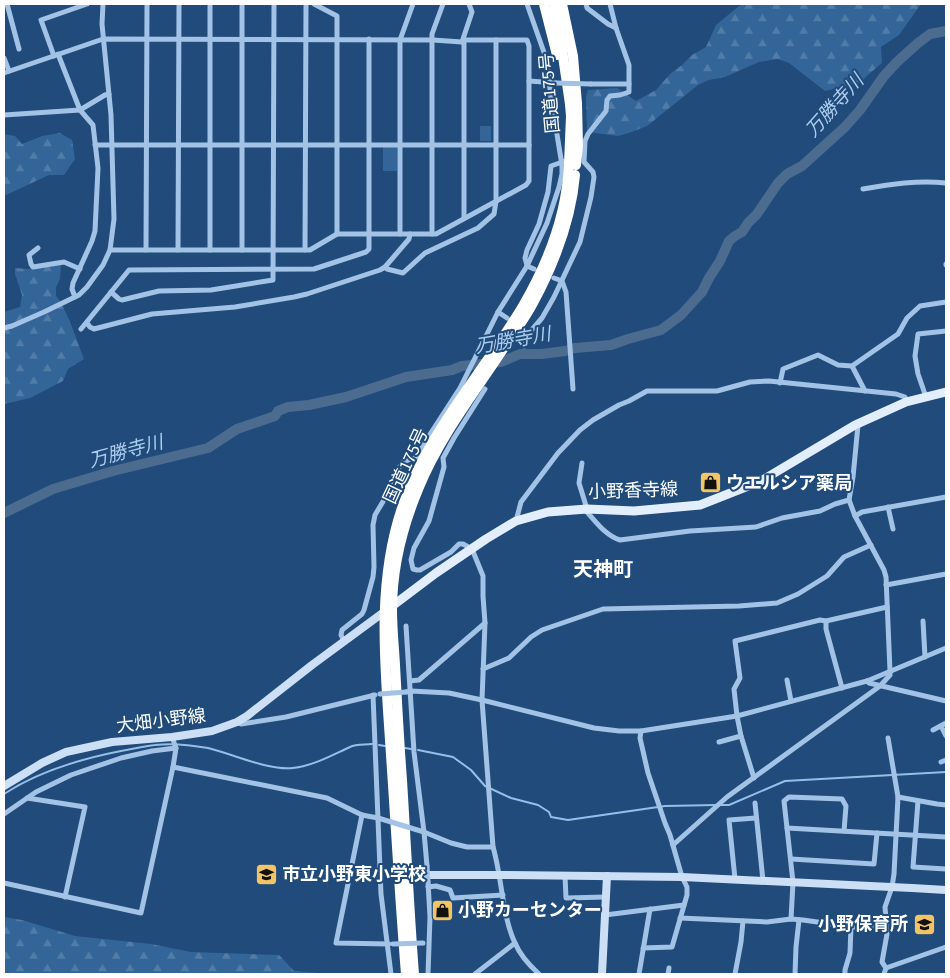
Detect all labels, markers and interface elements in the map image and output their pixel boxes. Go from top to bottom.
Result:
street label: 国道175号 [534,52,566,134]
water label: 万勝寺川 [800,67,872,143]
water label: 万勝寺川 [473,321,555,361]
street label: 国道175号 [378,424,434,508]
water label: 万勝寺川 [86,429,168,475]
shop icon: ウエルシア薬局 [698,471,722,495]
place label: ウエルシア薬局 [726,471,852,496]
street label: 小野香寺線 [588,477,678,505]
district label: 天神町 [573,556,633,584]
street label: 大畑小野線 [115,703,207,739]
school or university icon: 市立小野東小学校 [254,862,278,886]
place label: 市立小野東小学校 [282,862,426,887]
shop icon: 小野カーセンター [430,898,454,922]
place label: 小野カーセンター [458,898,602,923]
place label: 小野保育所 [818,912,908,937]
school or university icon: 小野保育所 [912,912,936,936]

